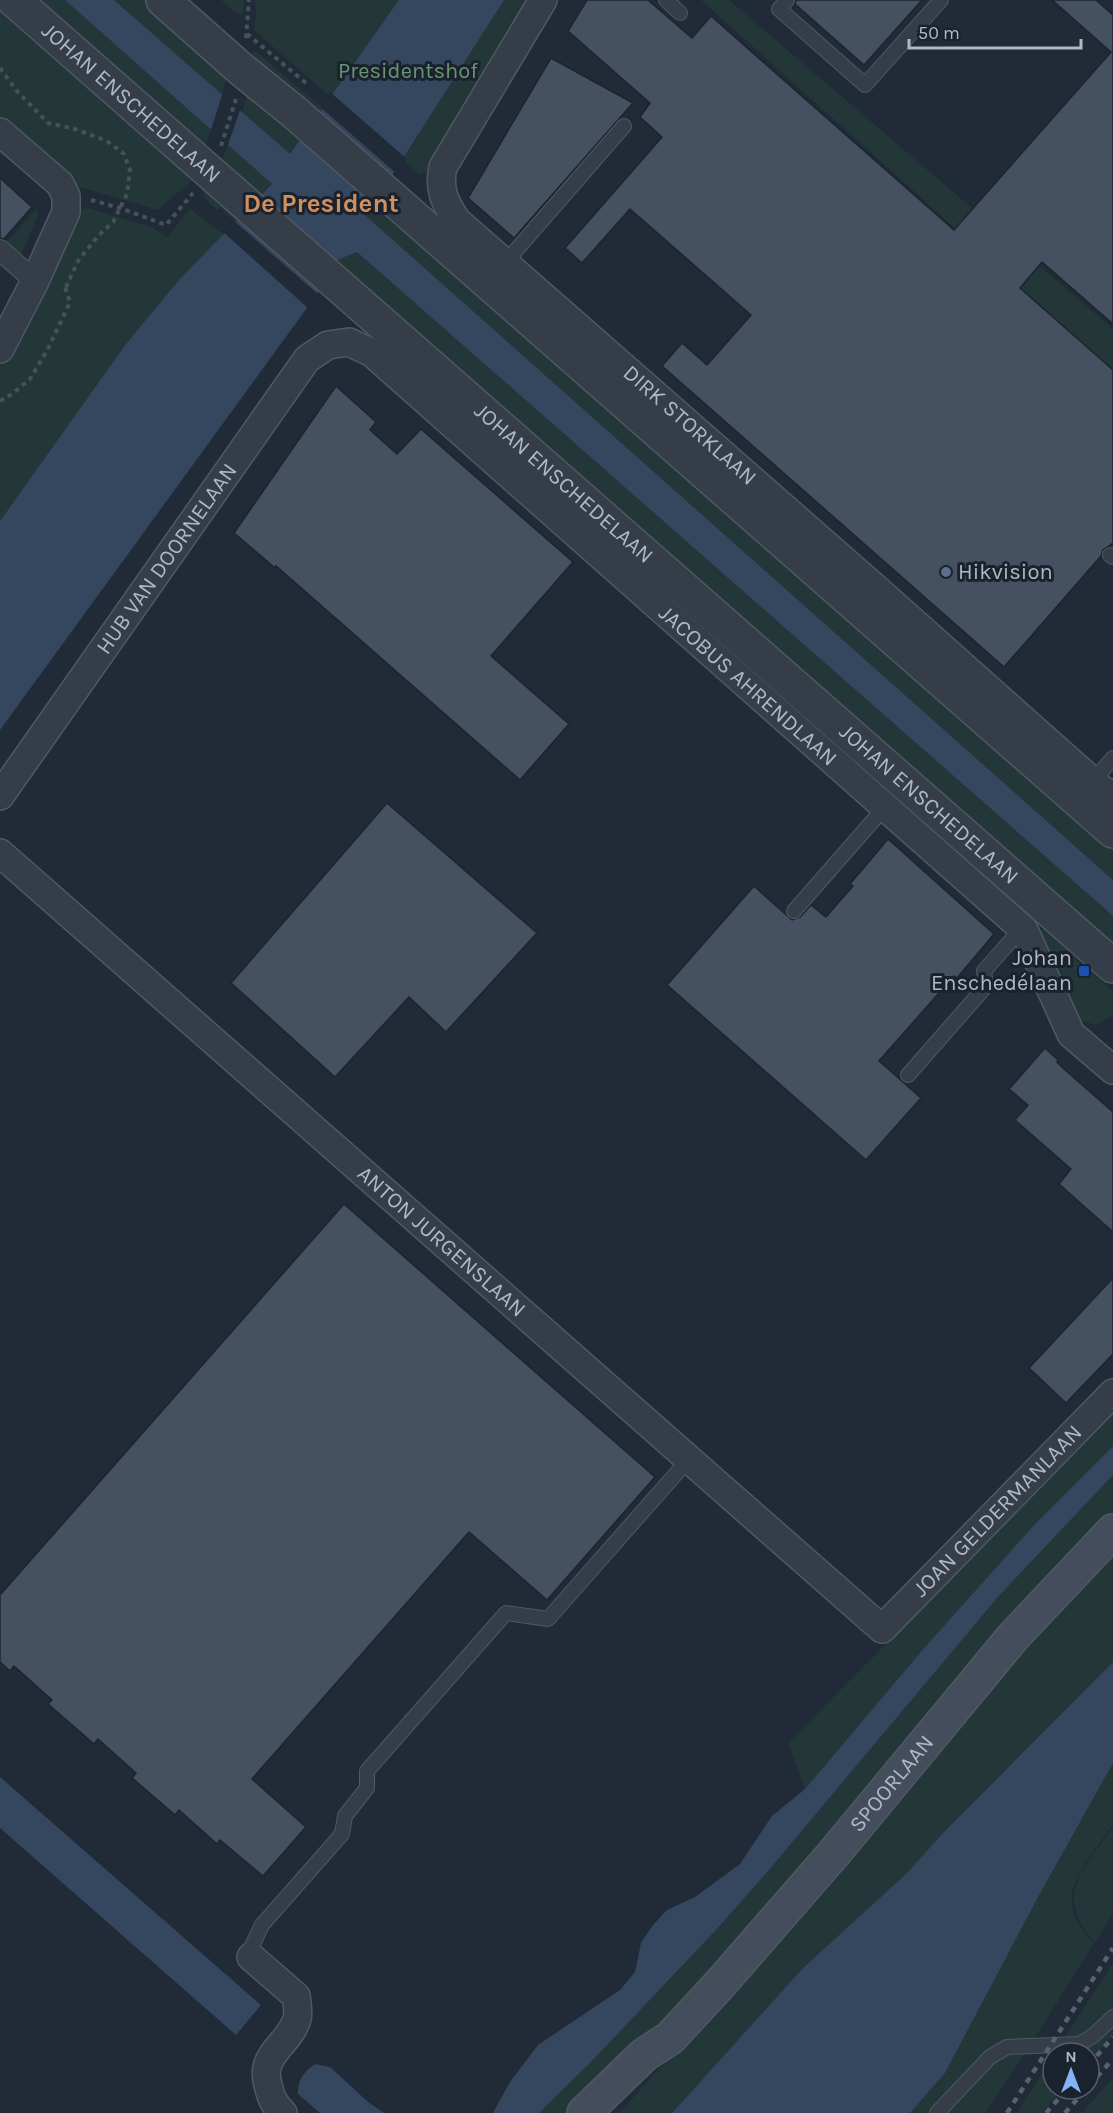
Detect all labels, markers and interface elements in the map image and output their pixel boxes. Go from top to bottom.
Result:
scale bar [909,12,1082,50]
street label: JOHAN ENSCHEDELAAN [36,17,226,189]
text: 50 m [918,22,960,44]
park label: Presidentshof [338,58,478,84]
district label: De President [243,188,399,219]
street label: DIRK STORKLAAN [618,360,762,491]
street label: JOHAN ENSCHEDELAAN [469,398,659,569]
street label: HUB VAN DOORNELAAN [91,458,243,659]
place label: Hikvision [958,559,1053,585]
marker: Hikvision [939,565,953,579]
street label: JACOBUS AHRENDLAAN [653,600,842,771]
street label: JOHAN ENSCHEDELAAN [834,719,1024,890]
place label: Johan Enschedélaan [931,945,1072,996]
marker: Johan Enschedélaan [1077,964,1091,978]
street label: ANTON JURGENSLAAN [352,1160,531,1322]
street label: JOAN GELDERMANLAAN [908,1420,1087,1602]
street label: SPOORLAAN [844,1730,939,1837]
north arrow [1041,2041,1101,2101]
text: N [1065,2047,1077,2066]

